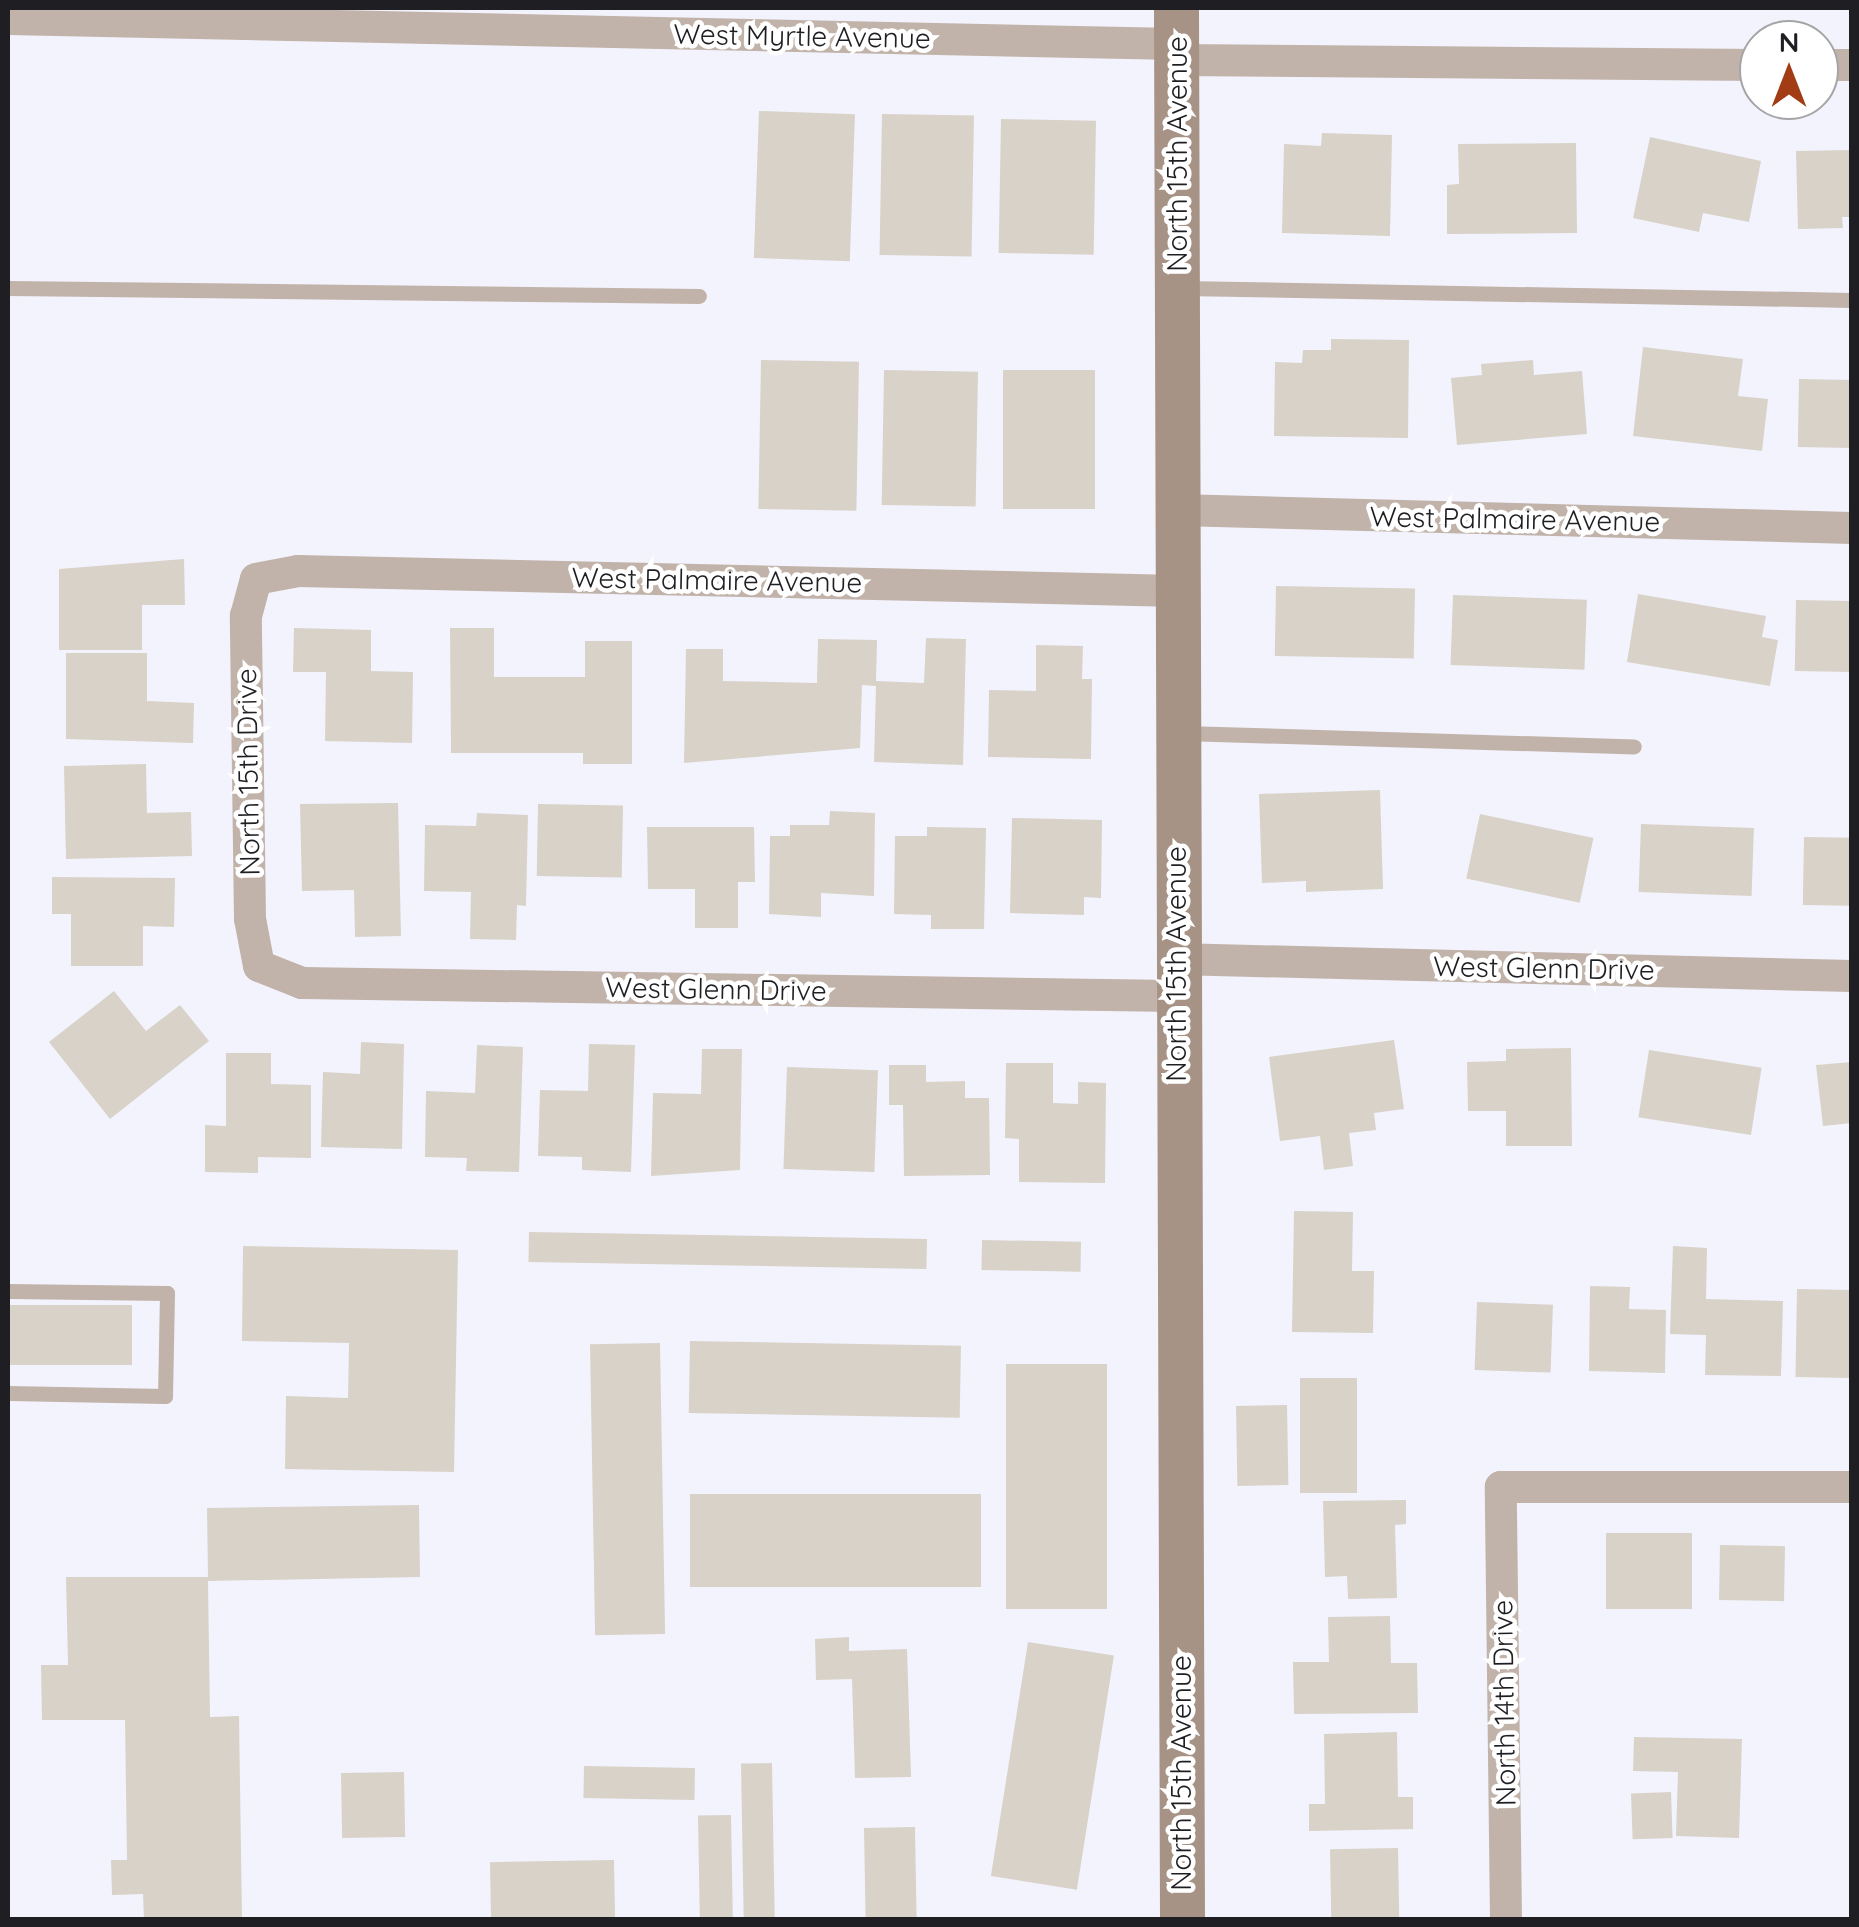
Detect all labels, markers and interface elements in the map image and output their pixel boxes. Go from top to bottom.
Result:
street label: West Myrtle Avenue [673,17,931,55]
north arrow [1739,20,1839,120]
text: N [1779,24,1799,59]
street label: North 15th Avenue [1160,36,1194,272]
street label: West Palmaire Avenue [1369,500,1661,538]
street label: West Palmaire Avenue [571,561,863,599]
street label: North 15th Drive [229,668,267,876]
street label: North 15th Avenue [1159,846,1193,1082]
street label: West Glenn Drive [1433,949,1655,987]
street label: West Glenn Drive [605,970,827,1008]
street label: North 14th Drive [1485,1600,1523,1806]
street label: North 15th Avenue [1164,1655,1198,1891]

